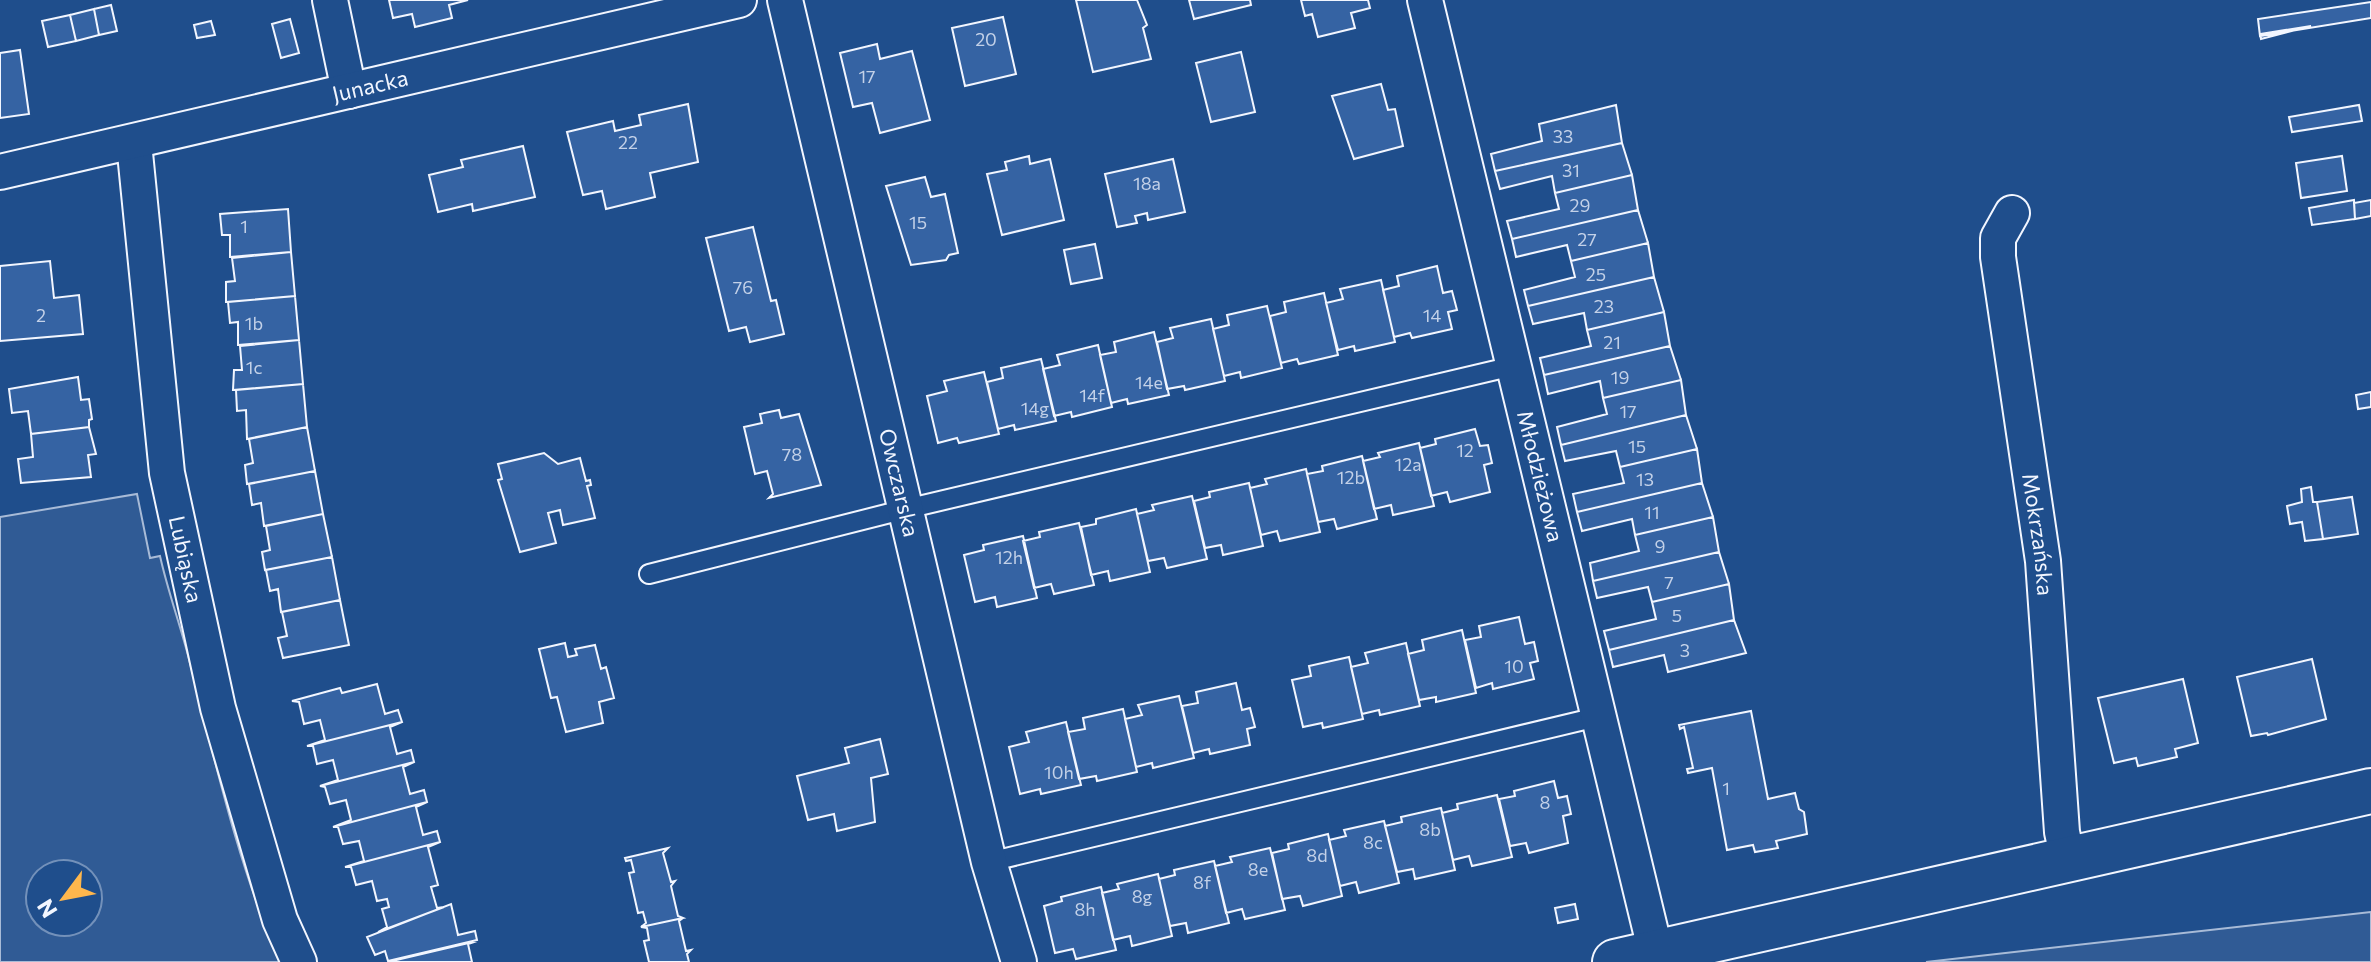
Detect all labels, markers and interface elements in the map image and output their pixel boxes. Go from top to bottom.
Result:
house number: 20 [975,28,997,50]
street label: Junacka [329,63,411,107]
house number: 17 [858,65,876,87]
house number: 33 [1553,125,1573,147]
house number: 22 [618,131,638,153]
house number: 31 [1562,159,1580,181]
house number: 18a [1133,172,1161,194]
house number: 29 [1570,194,1590,216]
house number: 15 [909,211,927,233]
house number: 1 [240,215,248,237]
house number: 27 [1577,228,1597,250]
house number: 25 [1586,263,1606,285]
house number: 76 [733,276,753,298]
house number: 23 [1594,295,1614,317]
house number: 2 [36,304,46,326]
house number: 14 [1423,304,1441,326]
house number: 1b [245,312,263,334]
house number: 21 [1603,331,1621,353]
house number: 1c [246,356,262,378]
house number: 19 [1611,366,1629,388]
house number: 14e [1135,371,1163,393]
house number: 14f [1079,384,1106,406]
house number: 14g [1021,397,1049,419]
house number: 17 [1619,400,1637,422]
street label: Młodzieżowa [1512,408,1570,545]
street label: Owczarska [874,426,926,539]
house number: 15 [1628,435,1646,457]
house number: 12 [1456,439,1474,461]
house number: 78 [782,443,802,465]
house number: 12a [1394,453,1422,475]
house number: 12b [1337,466,1365,488]
house number: 13 [1636,468,1654,490]
street label: Mokrzańska [2017,471,2059,597]
house number: 11 [1644,501,1660,523]
street label: Lubiąska [164,513,209,605]
house number: 9 [1655,535,1665,557]
house number: 12h [995,546,1023,568]
house number: 7 [1664,571,1674,593]
house number: 5 [1672,604,1682,626]
house number: 3 [1680,639,1690,661]
house number: 10 [1504,655,1524,677]
house number: 10h [1044,761,1074,783]
house number: 1 [1722,777,1730,799]
house number: 8 [1540,791,1551,813]
house number: 8b [1419,818,1441,840]
house number: 8c [1363,831,1383,853]
house number: 8d [1306,844,1328,866]
north arrow [24,858,104,938]
house number: 8e [1248,858,1268,880]
house number: 8f [1193,871,1212,893]
house number: 8g [1132,885,1153,907]
text: N [31,895,62,923]
house number: 8h [1074,898,1096,920]

